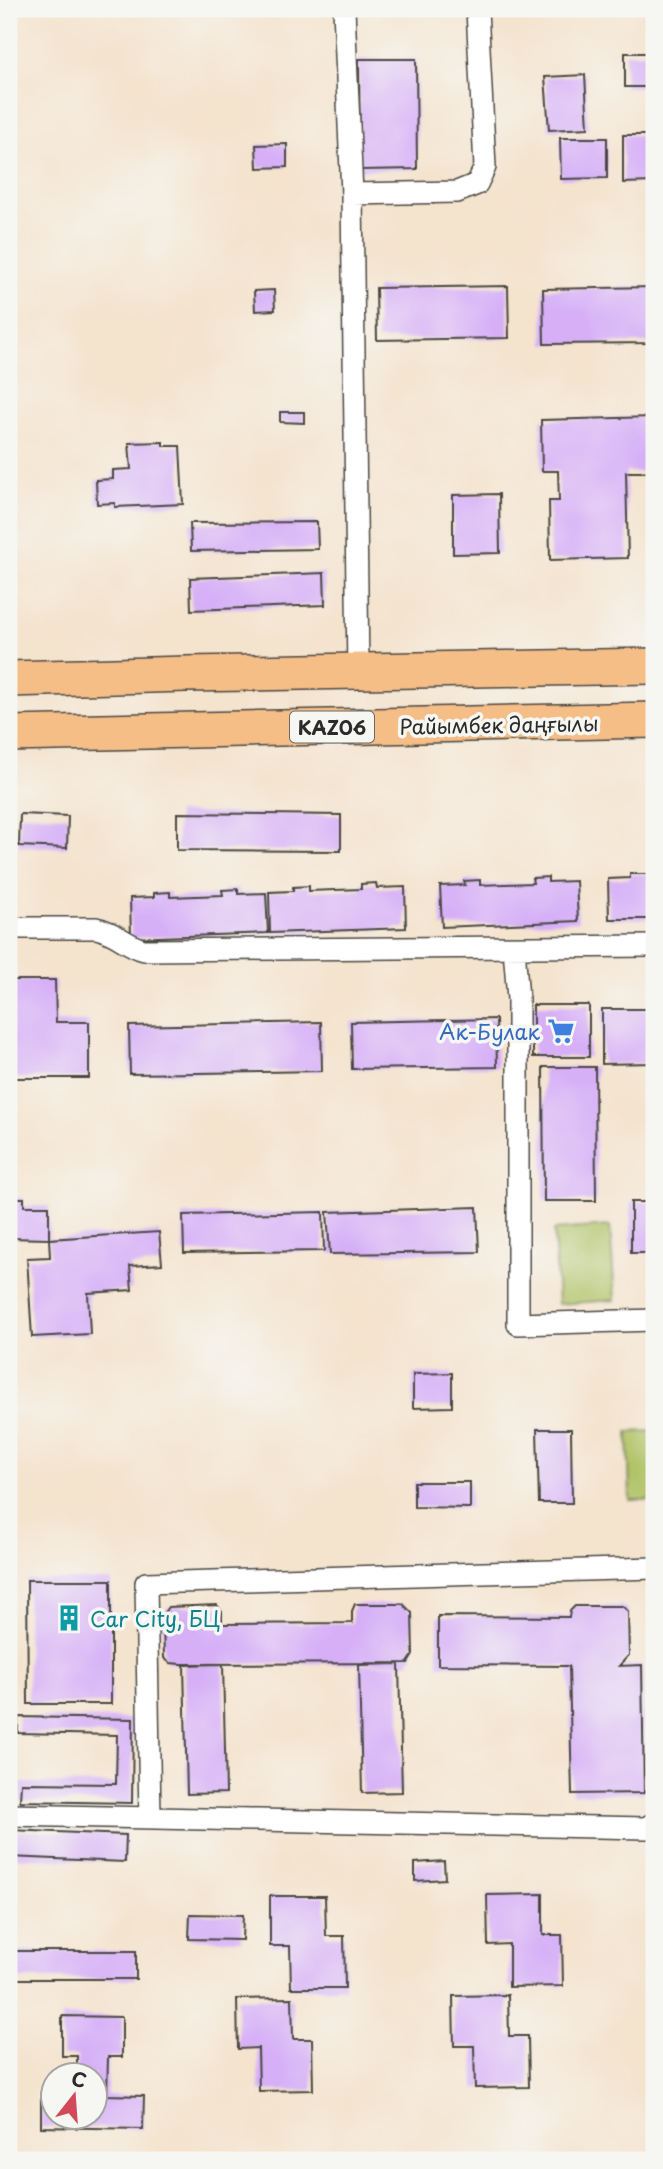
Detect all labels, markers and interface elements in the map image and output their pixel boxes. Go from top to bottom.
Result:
street label: Райымбек даңғылы [399,706,599,742]
road number: KАZ06 [290,712,374,742]
place label: Ак-Булак [439,1015,541,1047]
supermarket icon: Ак-Булак [546,1016,576,1046]
place label: Car City, БЦ [90,1602,220,1634]
building icon: Car City, БЦ [54,1603,84,1633]
north arrow [38,2060,108,2130]
text: С [68,2063,90,2094]

